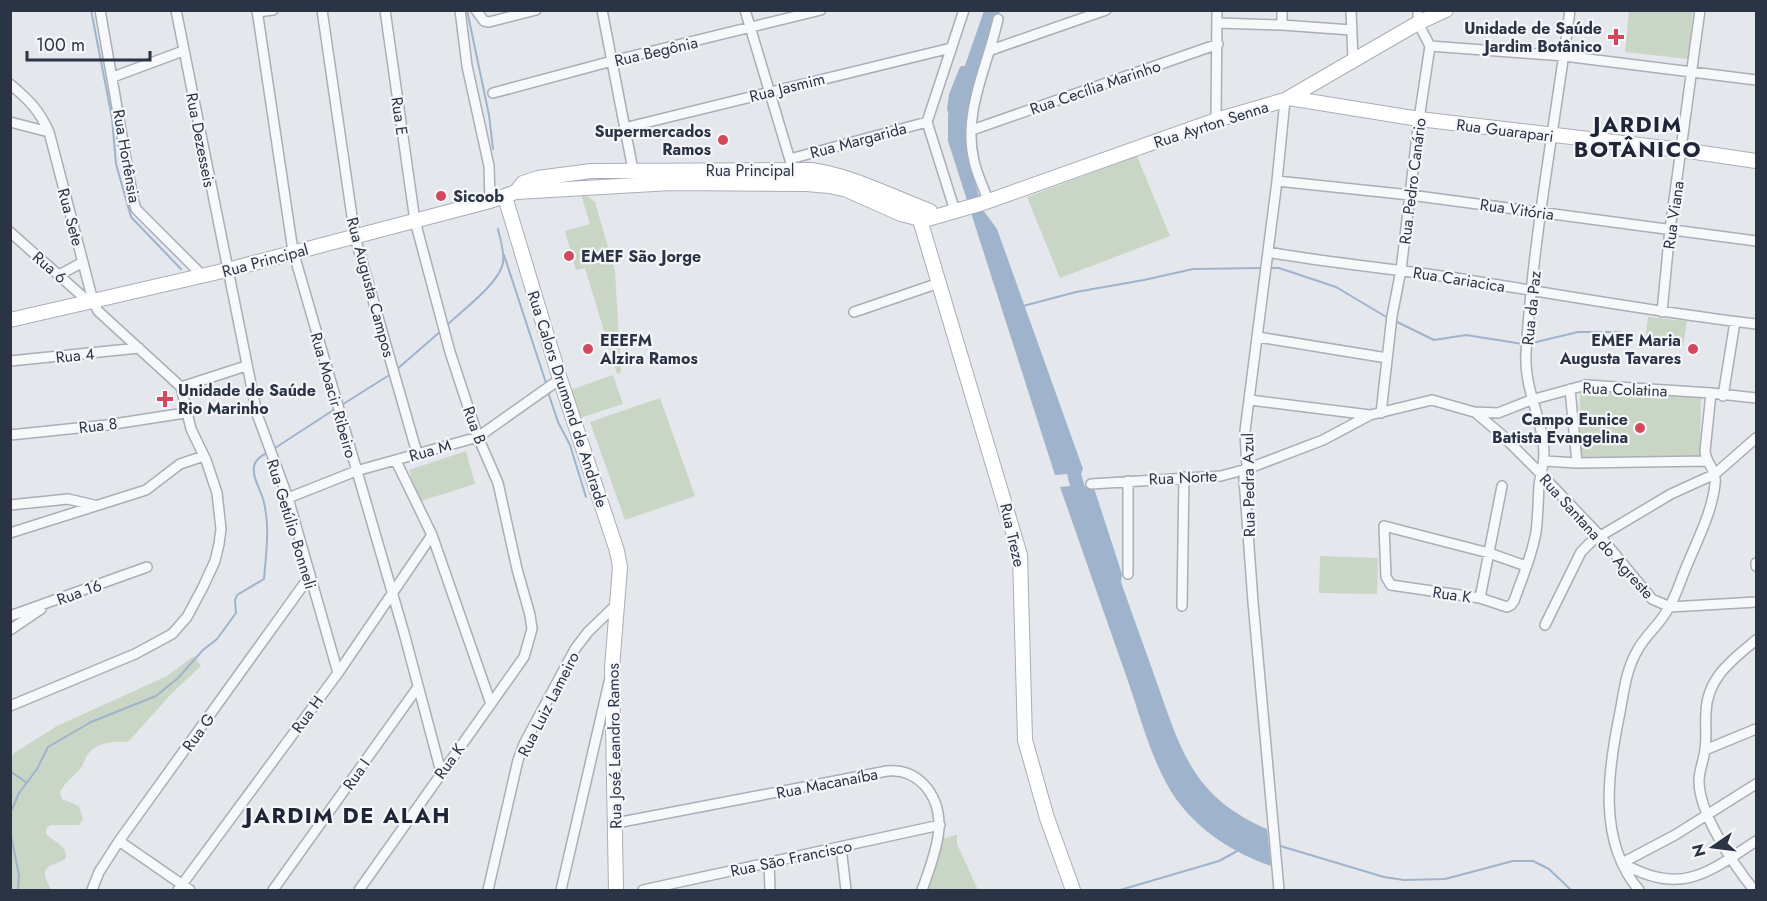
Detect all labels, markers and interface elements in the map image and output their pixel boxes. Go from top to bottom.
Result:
place label: Unidade de Saúde Jardim Botânico [1464,17,1602,58]
scale bar [27,24,150,62]
marker: Unidade de Saúde Jardim Botânico [1607,28,1625,46]
street label: Rua Begônia [612,31,700,72]
text: 100 m [36,32,85,58]
street label: Rua Cecília Marinho [1027,54,1164,121]
street label: Rua Jasmim [747,67,827,108]
street label: Rua Dezesseis [180,91,221,189]
street label: Rua E [385,95,414,137]
street label: Rua Ayrton Senna [1151,95,1272,154]
street label: Rua Hortênsia [107,108,146,205]
district label: JARDIM BOTÂNICO [1574,108,1702,165]
street label: Rua Guarapari [1455,113,1555,148]
street label: Rua Pedro Canário [1393,116,1432,246]
street label: Rua Margarida [807,117,909,164]
place label: Supermercados Ramos [594,120,711,161]
marker: Supermercados Ramos [716,133,730,147]
street label: Rua Principal [706,159,794,182]
street label: Rua Viana [1657,180,1690,251]
place label: Sicoob [453,185,504,208]
street label: Rua Sete [52,186,89,249]
marker: Sicoob [434,189,448,203]
street label: Rua Vitória [1478,193,1555,226]
street label: Rua Augusta Campos [341,214,400,360]
street label: Rua Principal [219,238,311,283]
place label: EMEF São Jorge [581,245,701,268]
street label: Rua 6 [27,246,72,289]
marker: EMEF São Jorge [562,249,576,263]
street label: Rua Cariacica [1411,261,1507,298]
street label: Rua da Paz [1516,269,1547,346]
street label: Rua Calors Drumond de Andrade [522,288,613,511]
place label: EEEFM Alzira Ramos [599,329,698,370]
place label: EMEF Maria Augusta Tavares [1559,329,1681,370]
street label: Rua Moacir Ribeiro [305,330,363,461]
street label: Rua 4 [54,342,96,369]
marker: EEEFM Alzira Ramos [581,342,595,356]
marker: EMEF Maria Augusta Tavares [1686,342,1700,356]
street label: Rua Colatina [1582,377,1668,402]
place label: Unidade de Saúde Rio Marinho [178,379,316,420]
marker: Unidade de Saúde Rio Marinho [156,390,174,408]
street label: Rua B [457,403,492,447]
place label: Campo Eunice Batista Evangelina [1492,408,1628,449]
street label: Rua 8 [78,412,119,439]
marker: Campo Eunice Batista Evangelina [1633,421,1647,435]
street label: Rua Pedra Azul [1236,433,1261,537]
street label: Rua M [406,434,454,467]
street label: Rua Getúlio Bonneli [261,456,322,592]
street label: Rua Norte [1148,464,1218,491]
street label: Rua Santana do Agreste [1534,469,1659,604]
street label: Rua Treze [994,501,1031,569]
street label: Rua 16 [53,574,105,611]
street label: Rua K [1431,580,1473,609]
street label: Rua Luiz Lameiro [512,647,585,761]
street label: Rua José Leandro Ramos [602,663,627,829]
street label: Rua H [286,691,329,738]
street label: Rua G [177,708,220,756]
street label: Rua K [429,739,470,784]
street label: Rua I [337,754,376,795]
street label: Rua Macanaíba [774,762,880,805]
district label: JARDIM DE ALAH [241,799,451,831]
north arrow [1683,817,1743,877]
street label: Rua São Francisco [728,834,854,883]
text: N [1686,842,1712,859]

